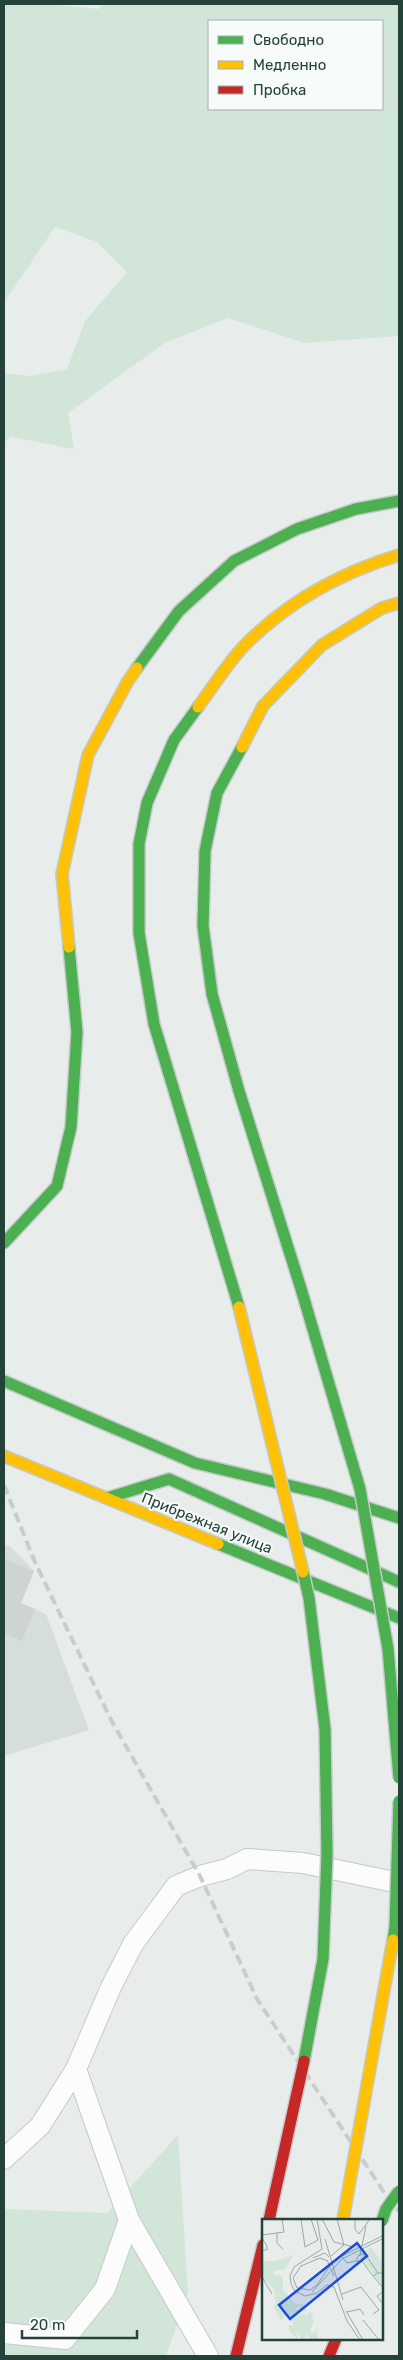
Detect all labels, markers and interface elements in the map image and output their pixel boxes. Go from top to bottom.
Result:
legend [208,20,383,110]
text: Свободно [253,31,324,49]
text: Медленно [253,56,326,74]
text: Пробка [253,81,306,99]
street label: Прибрежная улица [139,1489,275,1557]
inset map [262,2219,383,2340]
scale bar [22,2308,138,2340]
text: 20 m [30,2316,65,2334]

